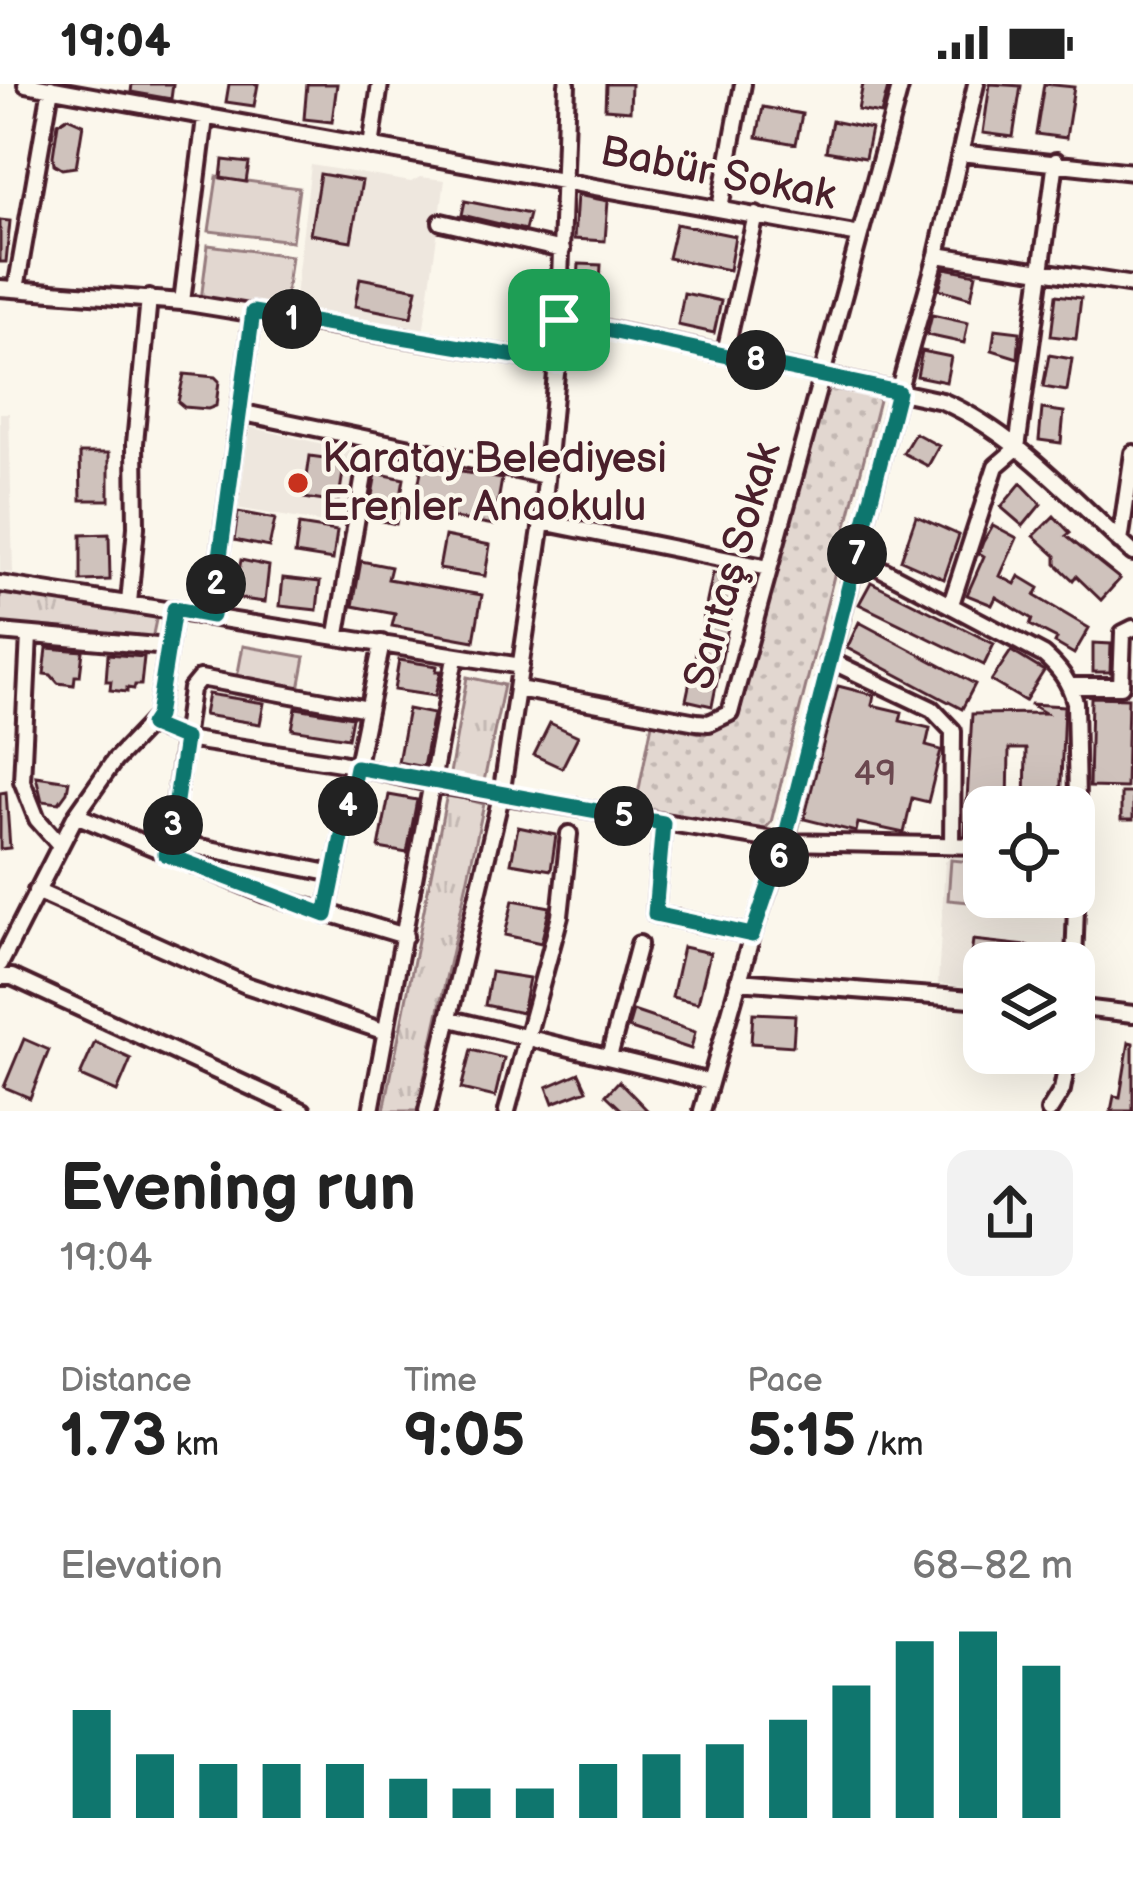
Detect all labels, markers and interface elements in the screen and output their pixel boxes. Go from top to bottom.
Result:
text: 19:04 [60,15,171,70]
street label: Babür Sokak [596,126,840,222]
pin [508,269,610,371]
icon: arrive [526,287,592,353]
pin: 1 [262,289,322,349]
text: 1 [285,299,299,339]
pin: 8 [726,330,786,390]
text: 8 [746,340,766,380]
place label: Karatay Belediyesi Erenler Anaokulu [322,434,667,533]
street label: Sarıtaş Sokak [673,436,793,695]
marker: Karatay Belediyesi Erenler Anaokulu [285,470,311,496]
pin: 7 [827,524,887,584]
text: 7 [848,534,866,574]
pin: 2 [186,554,246,614]
text: 2 [206,564,226,604]
house number: 49 [854,753,896,796]
pin: 4 [318,776,378,836]
text: 4 [338,786,358,826]
pin: 5 [594,786,654,846]
map controls [963,786,1095,1074]
button: locate [963,786,1095,918]
pin: 3 [143,795,203,855]
text: 5 [614,796,634,836]
text: 3 [163,805,183,845]
pin: 6 [749,827,809,887]
text: 6 [769,837,789,877]
button: layers [963,942,1095,1074]
text: Evening run [60,1150,416,1229]
button: share [947,1150,1073,1276]
text: 19:04 [60,1235,152,1282]
text: Distance [60,1361,192,1401]
text: Time [404,1361,477,1401]
text: Pace [747,1361,823,1401]
text: 1.73 [60,1401,167,1473]
text: 9:05 [404,1401,525,1473]
text: 5:15 [747,1401,856,1473]
text: km [167,1425,219,1465]
text: /km [856,1425,924,1465]
text: Elevation [60,1543,223,1590]
text: 68–82 m [912,1543,1073,1590]

